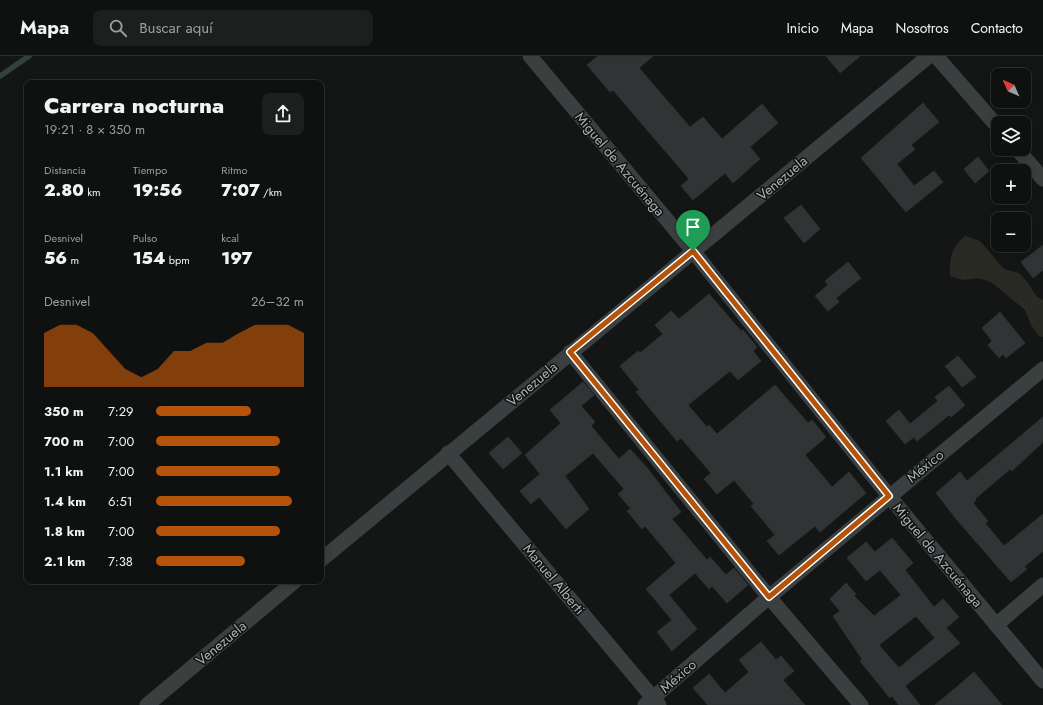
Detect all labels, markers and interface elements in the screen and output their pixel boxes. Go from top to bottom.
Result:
search box [93,10,373,46]
text: Mapa [20,14,69,41]
icon: search [107,17,129,39]
text: Buscar aquí [139,17,213,39]
text: Inicio [786,18,819,38]
text: Mapa [841,18,874,38]
text: Nosotros [896,18,949,38]
text: Contacto [971,18,1023,38]
north arrow [991,68,1031,108]
map controls [991,68,1031,252]
text: Carrera nocturna [44,89,224,121]
button: share [262,93,304,135]
street label: Miguel de Azcuénaga [570,108,670,220]
button: layers [991,116,1031,156]
text: 19:21 · 8 × 350 m [44,120,145,139]
street label: Venezuela [752,151,812,205]
text: Distancia [44,162,86,178]
text: Tiempo [133,162,167,178]
text: Ritmo [221,162,248,178]
button: + [991,164,1031,204]
text: 2.80 [44,178,84,202]
text: 19:56 [133,178,182,202]
text: 7:07 [221,178,260,202]
text: km [84,184,101,200]
text: /km [260,184,282,200]
pin [676,210,710,251]
button: − [991,212,1031,252]
icon: arrive [682,216,704,238]
text: Desnivel [44,230,83,246]
text: Pulso [133,230,157,246]
text: kcal [221,230,239,246]
text: 56 [44,246,67,270]
text: 154 [133,246,165,270]
text: 197 [221,246,252,270]
text: m [67,252,79,268]
text: bpm [165,252,190,268]
text: Desnivel [44,292,90,311]
text: 26–32 m [251,292,304,311]
street label: Venezuela [502,357,562,411]
text: 350 m [44,402,84,421]
text: 7:29 [108,402,134,421]
text: 700 m [44,432,84,451]
text: 7:00 [108,432,134,451]
street label: México [902,445,948,487]
text: 1.1 km [44,462,83,481]
text: 7:00 [108,462,134,481]
text: 1.4 km [44,492,86,511]
text: 6:51 [108,492,133,511]
street label: Miguel de Azcuénaga [888,499,988,611]
text: 1.8 km [44,522,85,541]
text: 7:00 [108,522,134,541]
street label: Manuel Alberti [518,539,590,619]
text: 2.1 km [44,552,85,571]
text: 7:38 [108,552,133,571]
street label: Venezuela [191,616,251,670]
street label: México [655,654,701,697]

